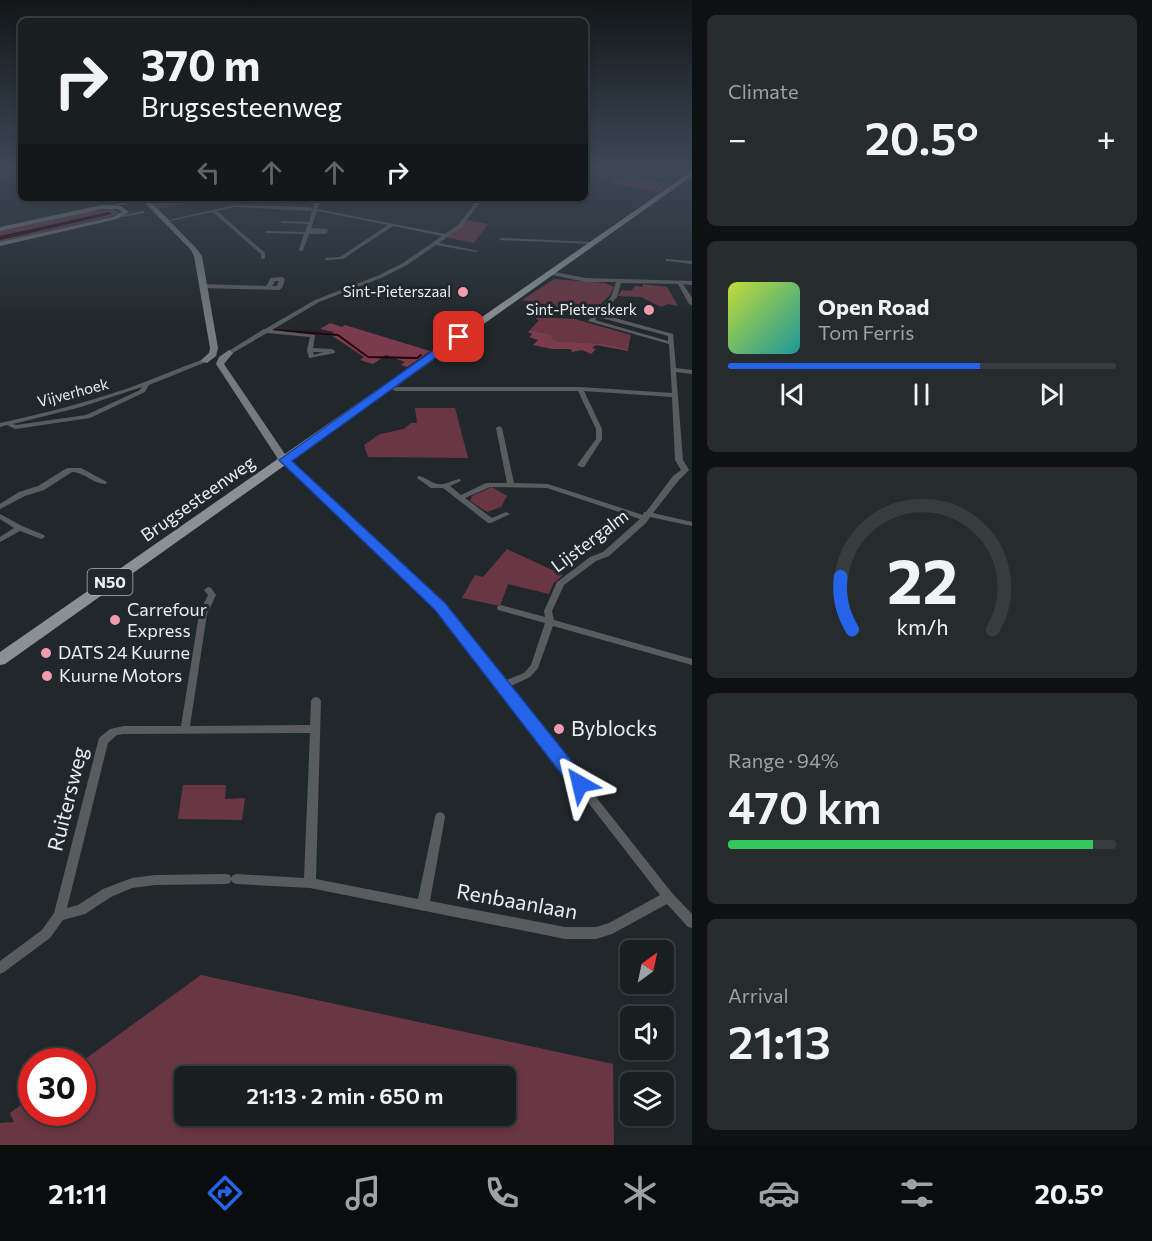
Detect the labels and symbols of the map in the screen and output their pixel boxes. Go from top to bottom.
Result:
place label: Sint-Pieterszaal [343,282,451,300]
marker: Sint-Pieterszaal [456,285,470,299]
place label: Sint-Pieterskerk [526,300,637,318]
marker: Sint-Pieterskerk [642,303,656,317]
pin [433,311,484,362]
street label: Vijverhoek [35,374,110,410]
street label: Brugsesteenweg [136,451,259,546]
street label: Lijstergalm [546,504,632,576]
road number: N50 [88,569,132,595]
place label: Carrefour Express [127,598,207,641]
marker: Carrefour Express [108,613,122,627]
place label: DATS 24 Kuurne [58,641,190,663]
marker: DATS 24 Kuurne [39,646,53,660]
place label: Kuurne Motors [59,664,182,686]
marker: Kuurne Motors [40,669,54,683]
place label: Byblocks [571,715,657,740]
marker: Byblocks [552,722,566,736]
street label: Ruitersweg [41,744,92,854]
position arrow [548,752,612,816]
street label: Renbaanlaan [455,878,580,923]
north arrow [620,940,674,994]
speed limit sign: 30 [18,1048,96,1126]

